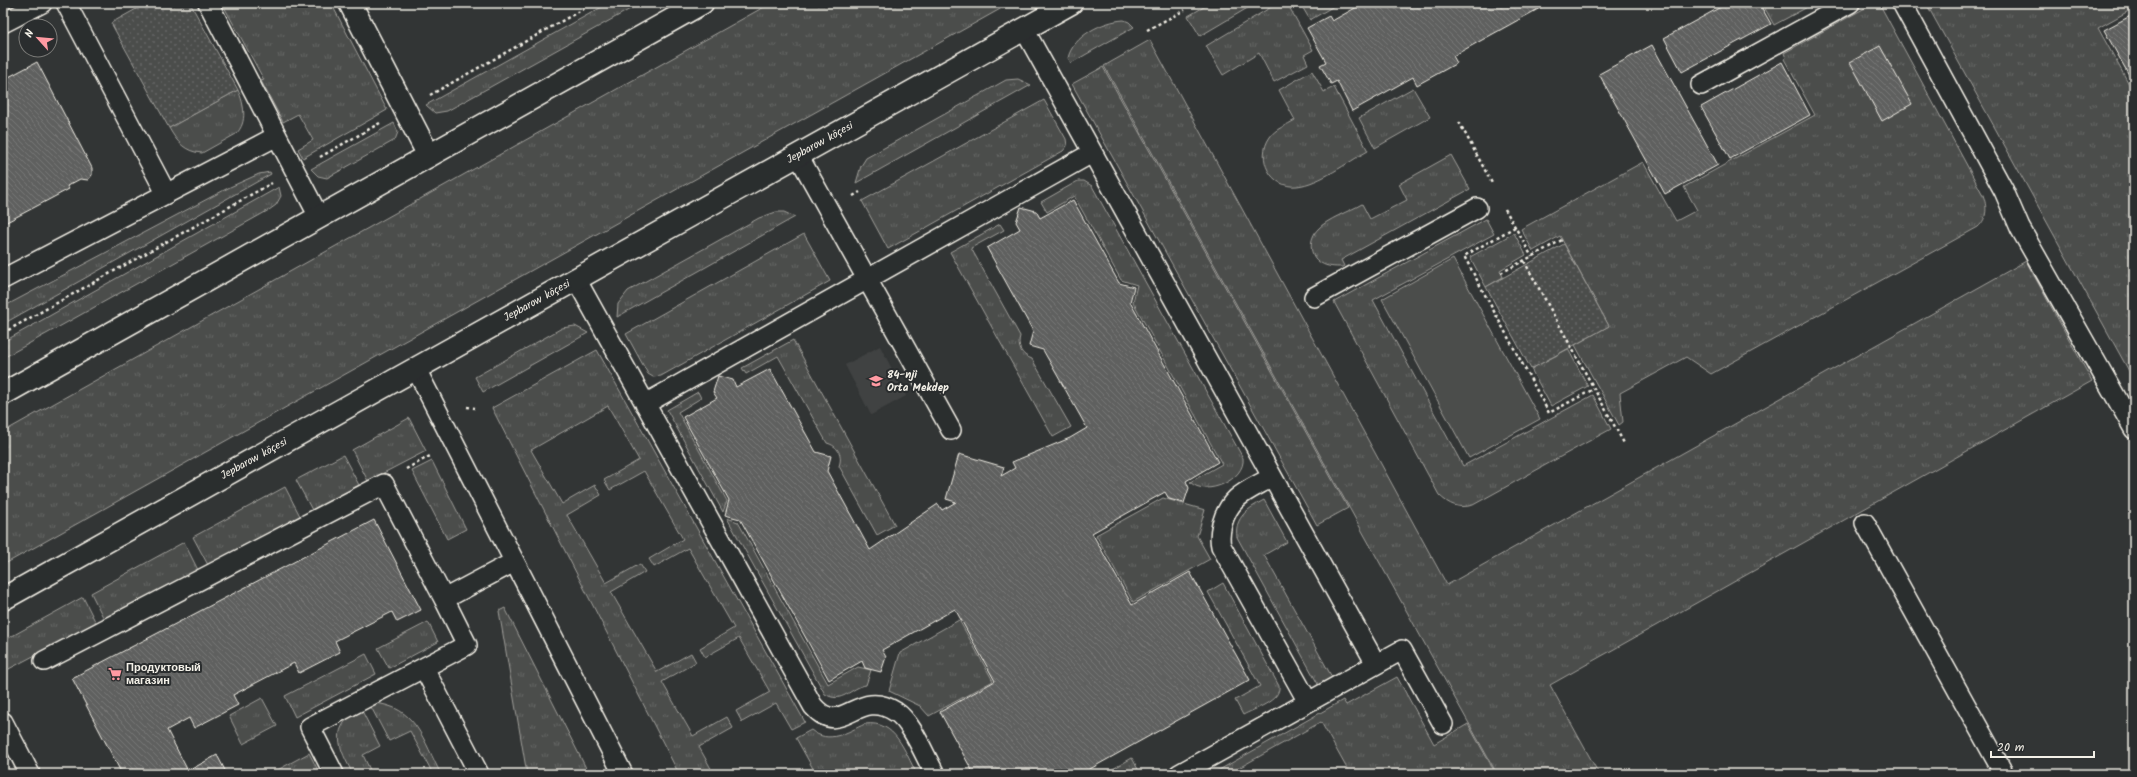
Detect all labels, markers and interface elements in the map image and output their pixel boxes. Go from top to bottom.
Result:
north arrow [18,18,58,58]
text: N [20,27,40,41]
street label: Jepbarow köçesi [783,117,857,169]
street label: Jepbarow köçesi [500,275,574,327]
place label: 84-nji Orta Mekdep [887,366,949,397]
school or university icon: 84-nji Orta Mekdep [868,373,884,389]
street label: Jepbarow köçesi [217,433,291,485]
place label: Продуктовый магазин [126,659,201,690]
supermarket icon: Продуктовый магазин [107,666,123,682]
scale bar [1991,733,2094,759]
text: 20 m [1997,738,2025,757]

